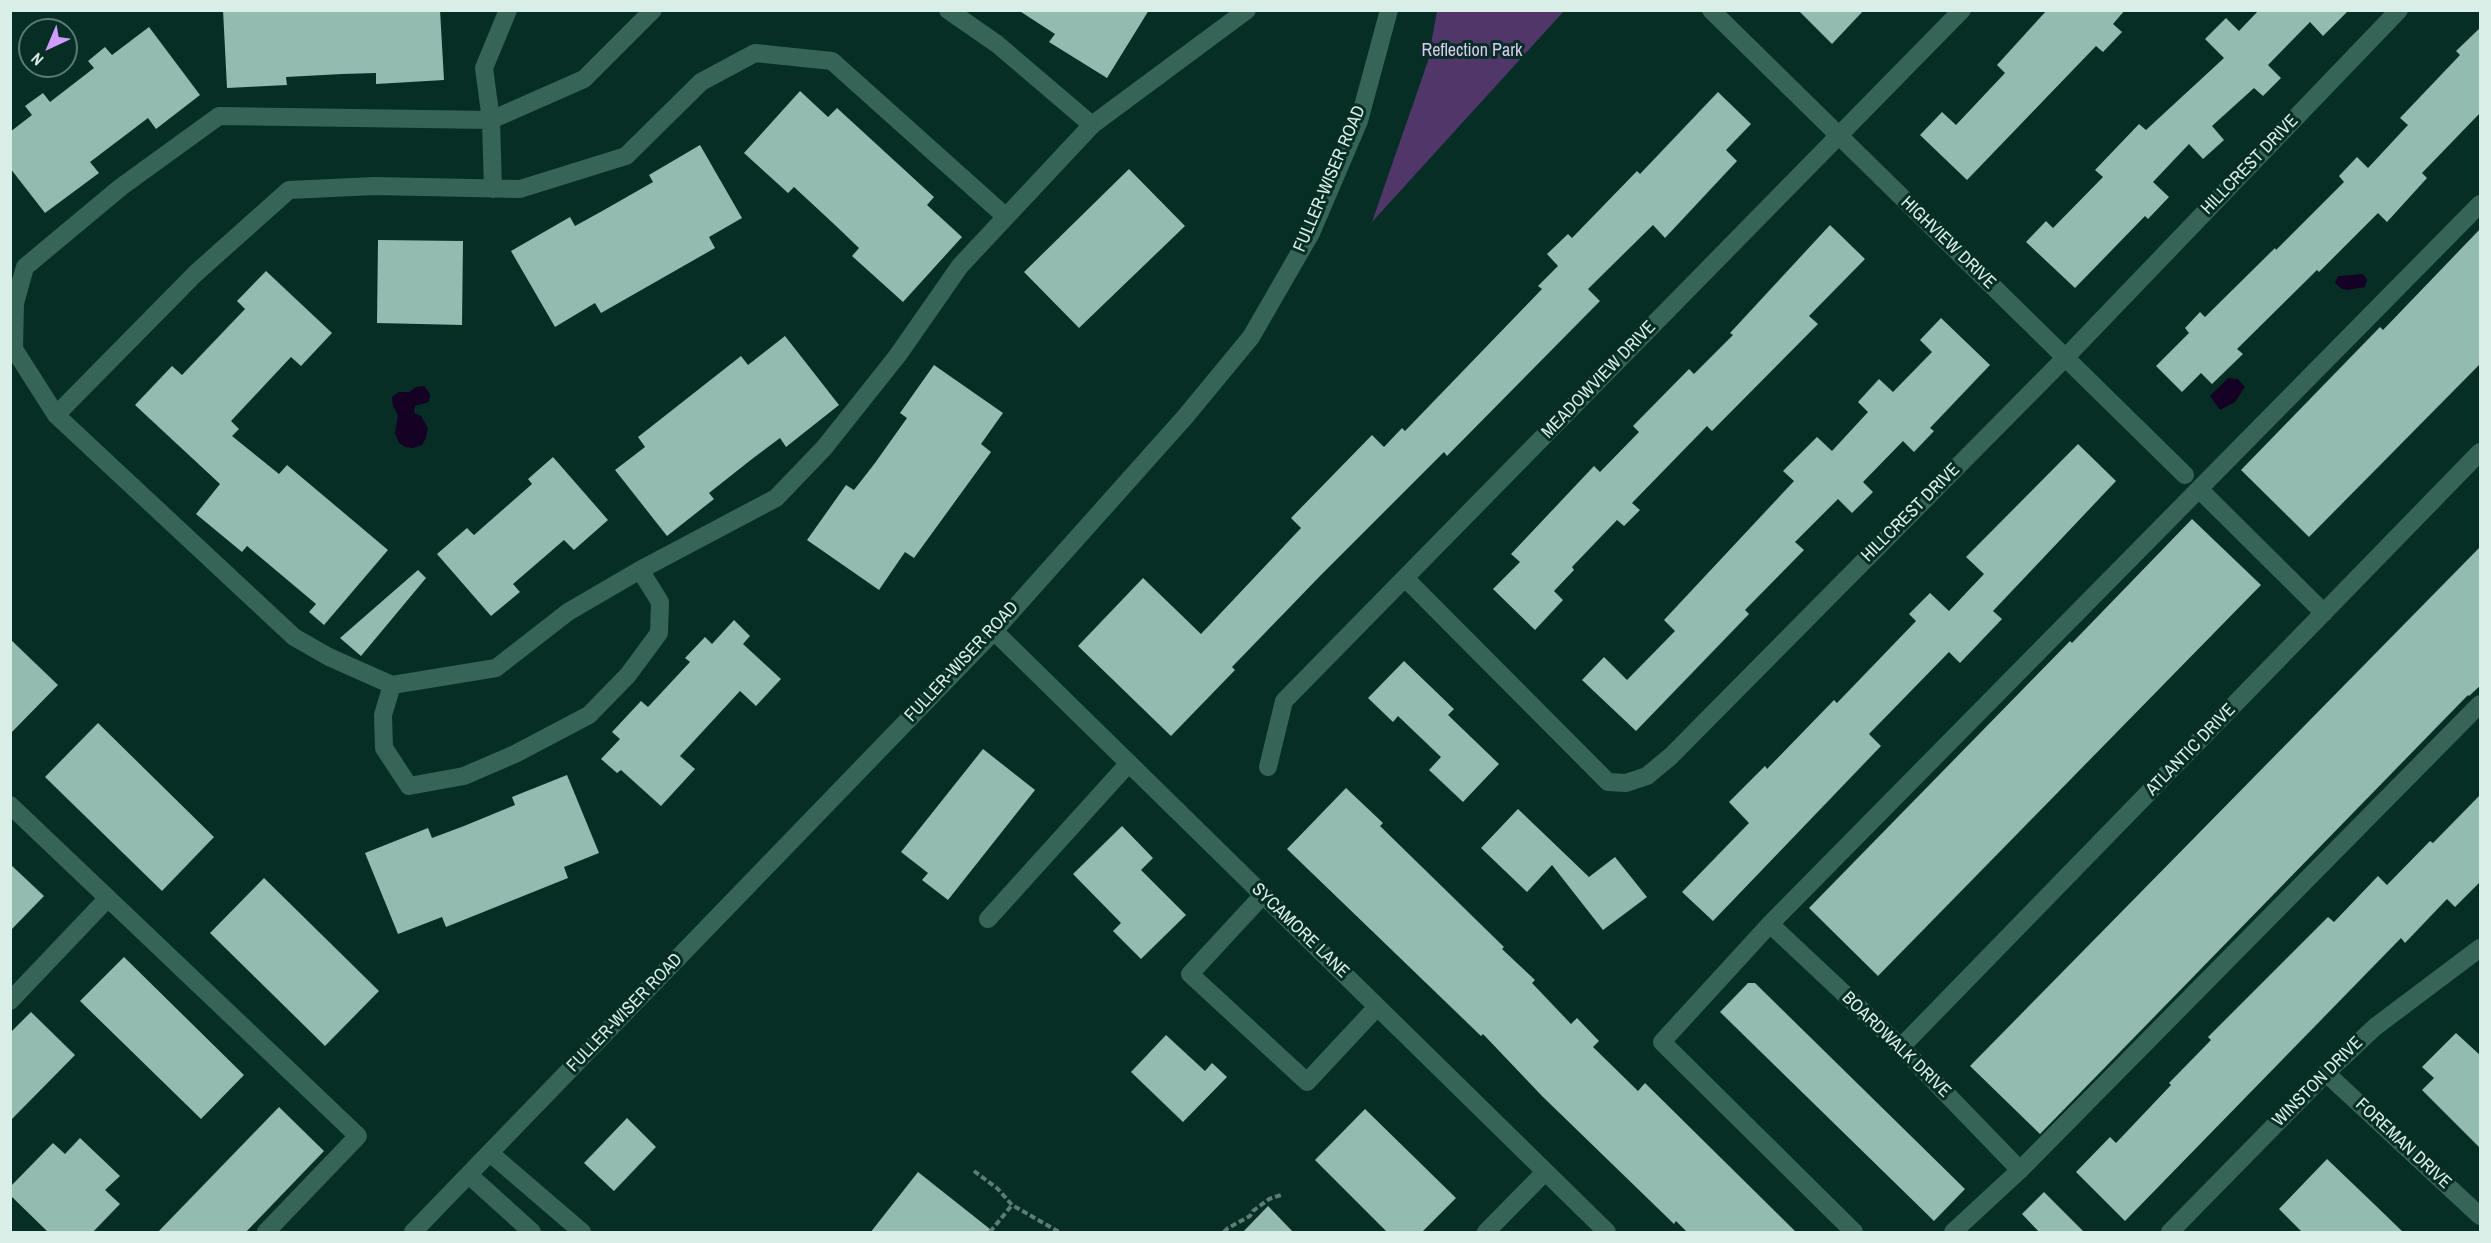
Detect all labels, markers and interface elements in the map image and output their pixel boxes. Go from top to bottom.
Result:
north arrow [18,18,78,78]
park label: Reflection Park [1422,40,1522,62]
text: N [26,48,48,71]
street label: FULLER-WISER ROAD [1289,103,1371,255]
street label: HILLCREST DRIVE [2197,111,2303,219]
street label: HIGHVIEW DRIVE [1896,192,2000,294]
street label: MEADOWVIEW DRIVE [1537,317,1661,443]
street label: HILLCREST DRIVE [1857,459,1965,567]
street label: FULLER-WISER ROAD [901,597,1023,727]
street label: ATLANTIC DRIVE [2142,700,2240,800]
street label: SYCAMORE LANE [1247,879,1353,983]
street label: FULLER-WISER ROAD [563,949,687,1077]
street label: BOARDWALK DRIVE [1837,988,1955,1102]
street label: WINSTON DRIVE [2268,1032,2368,1132]
street label: FOREMAN DRIVE [2351,1094,2455,1194]

